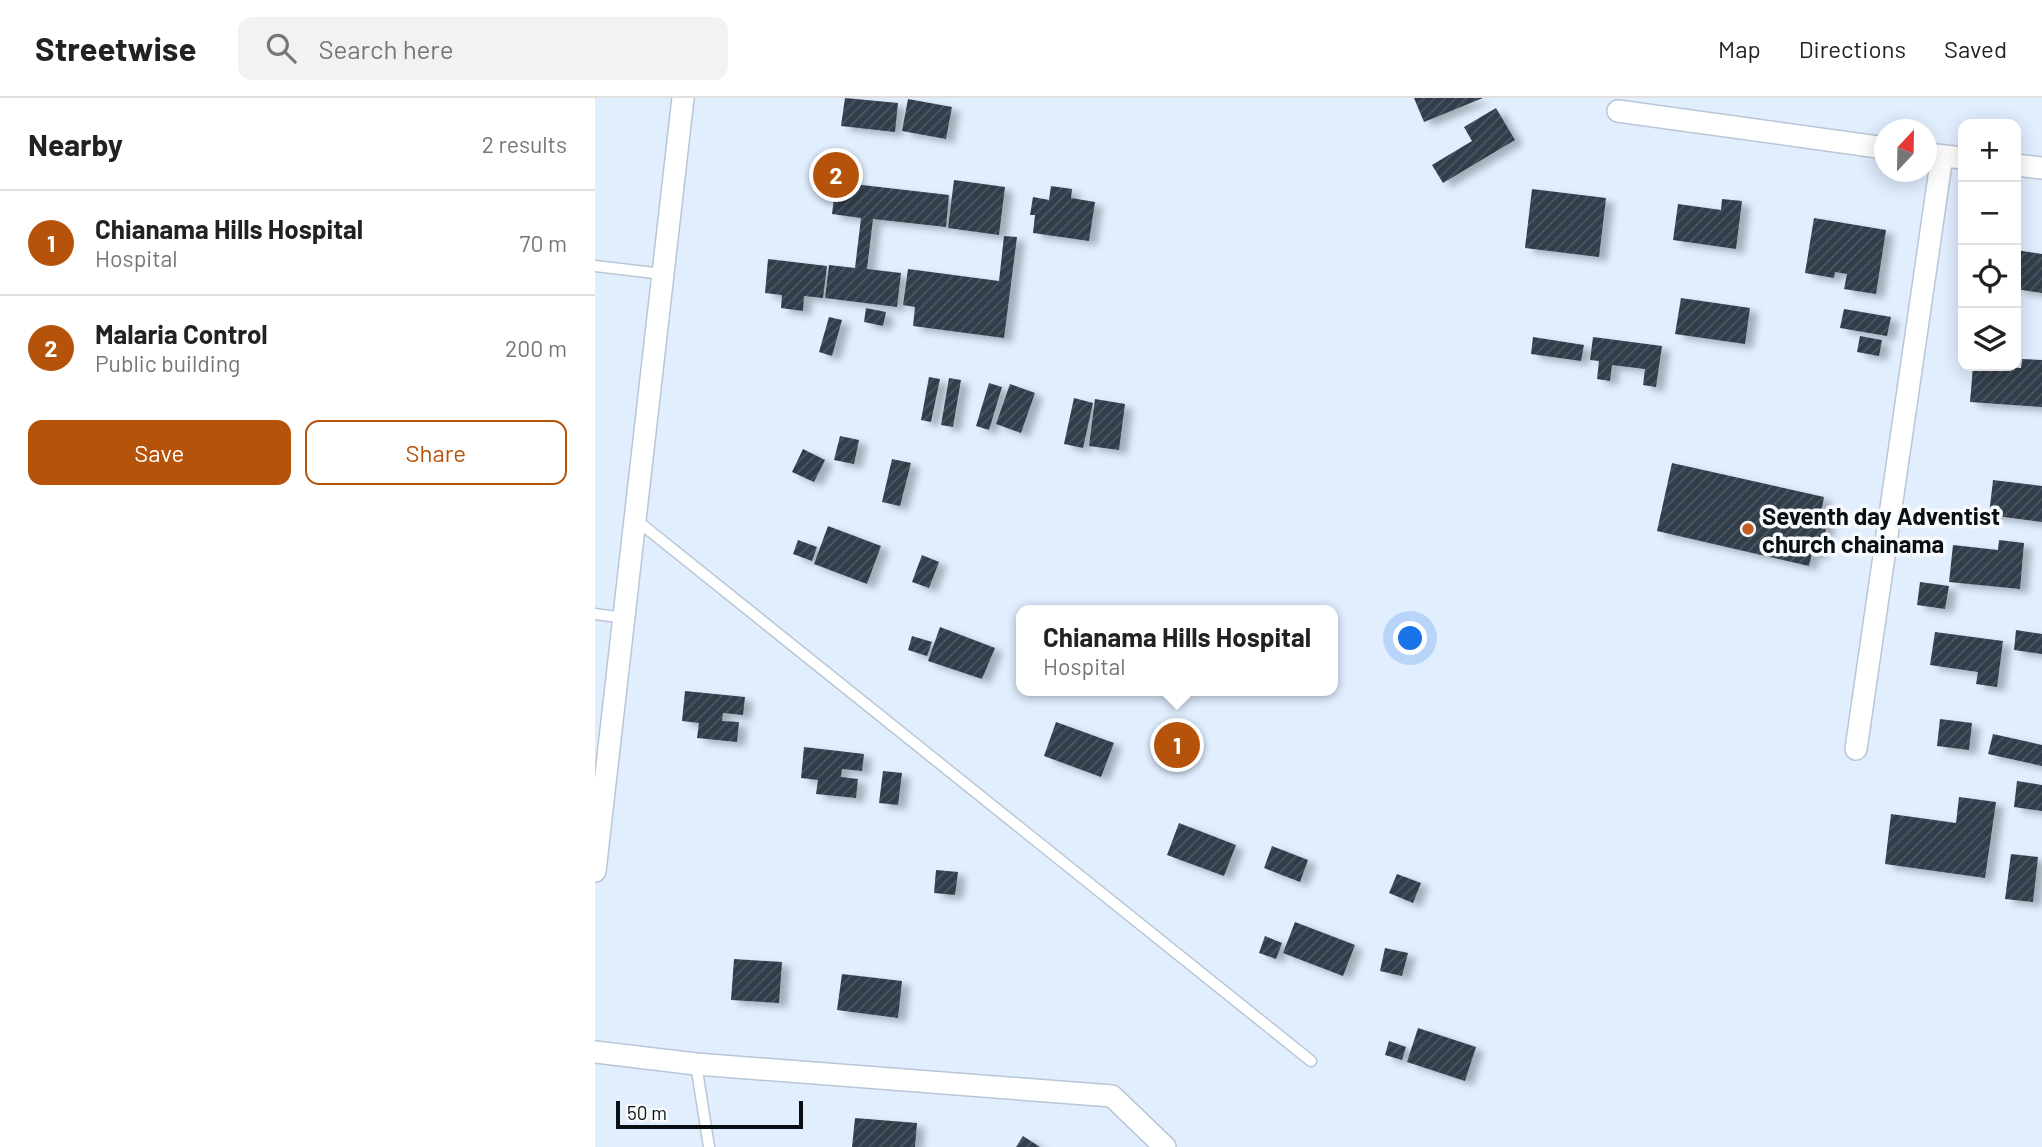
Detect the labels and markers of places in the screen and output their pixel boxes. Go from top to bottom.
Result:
pin: 2 [813,149,859,201]
place label: Seventh day Adventist church chainama [1762,501,2000,558]
marker: Seventh day Adventist church chainama [1740,521,1756,537]
pin: 1 [1154,719,1200,771]

